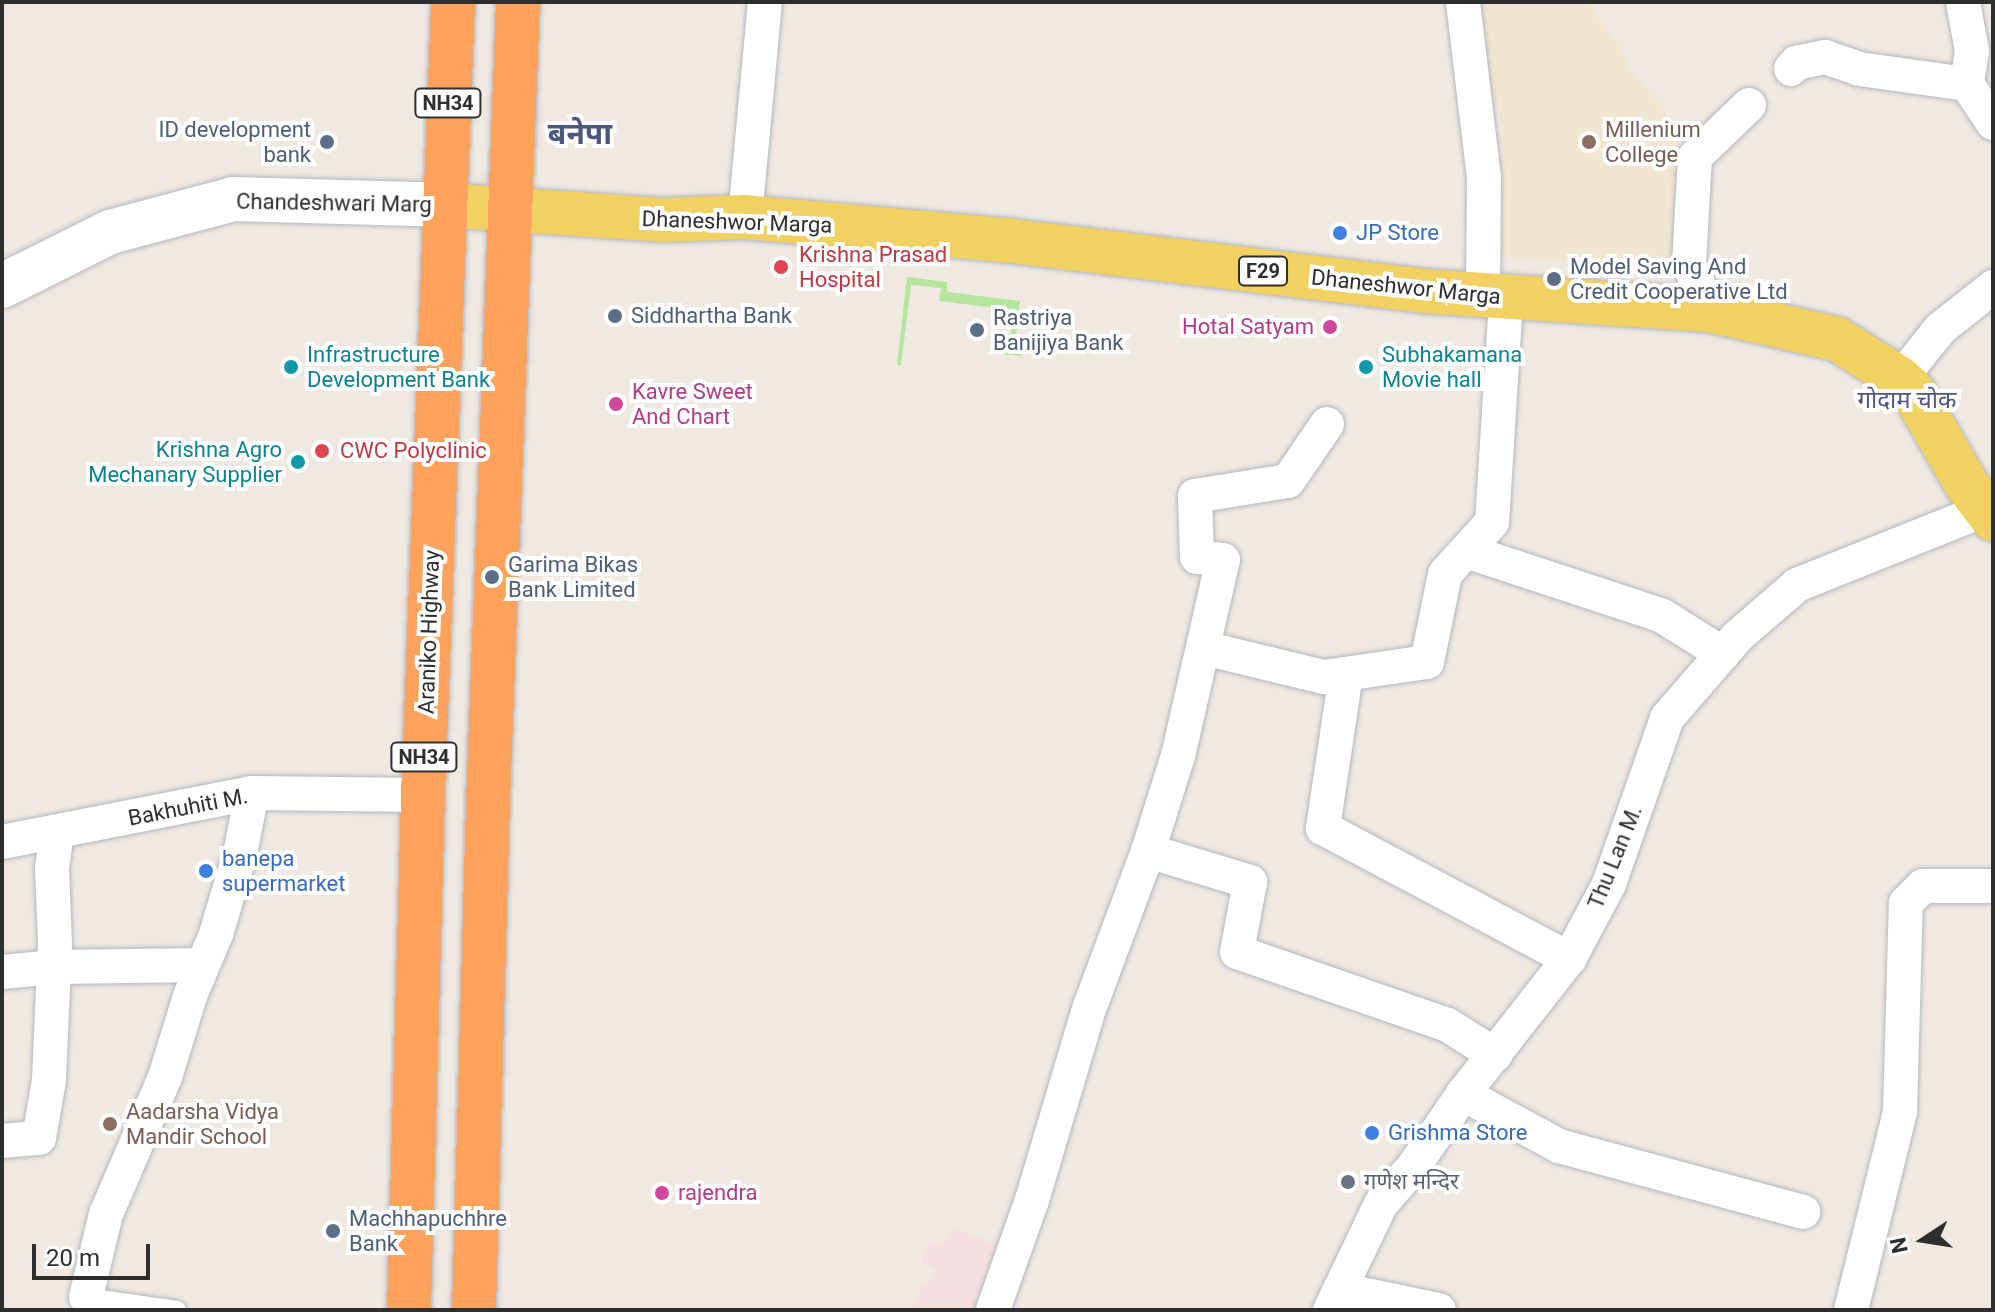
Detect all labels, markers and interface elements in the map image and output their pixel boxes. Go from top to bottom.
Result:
road number: NH34 [414,87,482,119]
place label: ID development bank [158,116,311,168]
district label: बनेपा [548,116,612,152]
place label: Millenium College [1605,116,1701,168]
marker: ID development bank [318,133,336,151]
marker: Millenium College [1580,133,1598,151]
street label: Chandeshwari Marg [236,188,432,218]
street label: Dhaneshwor Marga [641,205,833,239]
place label: JP Store [1356,220,1439,246]
marker: JP Store [1331,224,1349,242]
place label: Krishna Prasad Hospital [799,241,947,292]
place label: Model Saving And Credit Cooperative Ltd [1570,253,1788,304]
road number: F29 [1237,255,1289,287]
marker: Krishna Prasad Hospital [770,256,792,278]
street label: Dhaneshwor Marga [1310,264,1502,310]
marker: Model Saving And Credit Cooperative Ltd [1545,270,1563,288]
place label: Siddhartha Bank [631,303,792,329]
place label: Rastriya Banijiya Bank [993,304,1123,356]
marker: Siddhartha Bank [606,307,624,325]
place label: Hotal Satyam [1182,314,1314,340]
marker: Hotal Satyam [1321,318,1339,336]
marker: Rastriya Banijiya Bank [968,321,986,339]
place label: Infrastructure Development Bank [307,341,490,392]
place label: Subhakamana Movie hall [1382,341,1522,392]
marker: Infrastructure Development Bank [282,358,300,376]
marker: Subhakamana Movie hall [1357,358,1375,376]
place label: Kavre Sweet And Chart [632,378,753,430]
district label: गाेदाम चाेक [1858,387,1956,415]
marker: Kavre Sweet And Chart [607,395,625,413]
place label: Krishna Agro Mechanary Supplier [88,436,282,488]
place label: CWC Polyclinic [340,438,487,464]
marker: CWC Polyclinic [311,440,333,462]
marker: Krishna Agro Mechanary Supplier [289,453,307,471]
street label: Araniko Highway [413,549,445,715]
place label: Garima Bikas Bank Limited [508,551,638,602]
marker: Garima Bikas Bank Limited [483,568,501,586]
road number: NH34 [390,741,458,773]
street label: Bakhuhiti M. [126,782,250,832]
street label: Thu Lan M. [1582,801,1648,913]
place label: banepa supermarket [222,845,345,896]
marker: banepa supermarket [197,862,215,880]
place label: Aadarsha Vidya Mandir School [126,1098,279,1150]
marker: Aadarsha Vidya Mandir School [101,1115,119,1133]
place label: Grishma Store [1388,1120,1527,1146]
marker: Grishma Store [1363,1124,1381,1142]
place label: गणेश मन्दिर [1364,1169,1459,1195]
marker: गणेश मन्दिर [1339,1173,1357,1191]
place label: rajendra [678,1180,757,1206]
marker: rajendra [653,1184,671,1202]
north arrow [1883,1200,1963,1280]
place label: Machhapuchhre Bank [349,1205,507,1256]
marker: Machhapuchhre Bank [324,1222,342,1240]
scale bar [36,1228,154,1278]
text: N [1885,1235,1913,1255]
text: 20 m [46,1244,100,1272]

